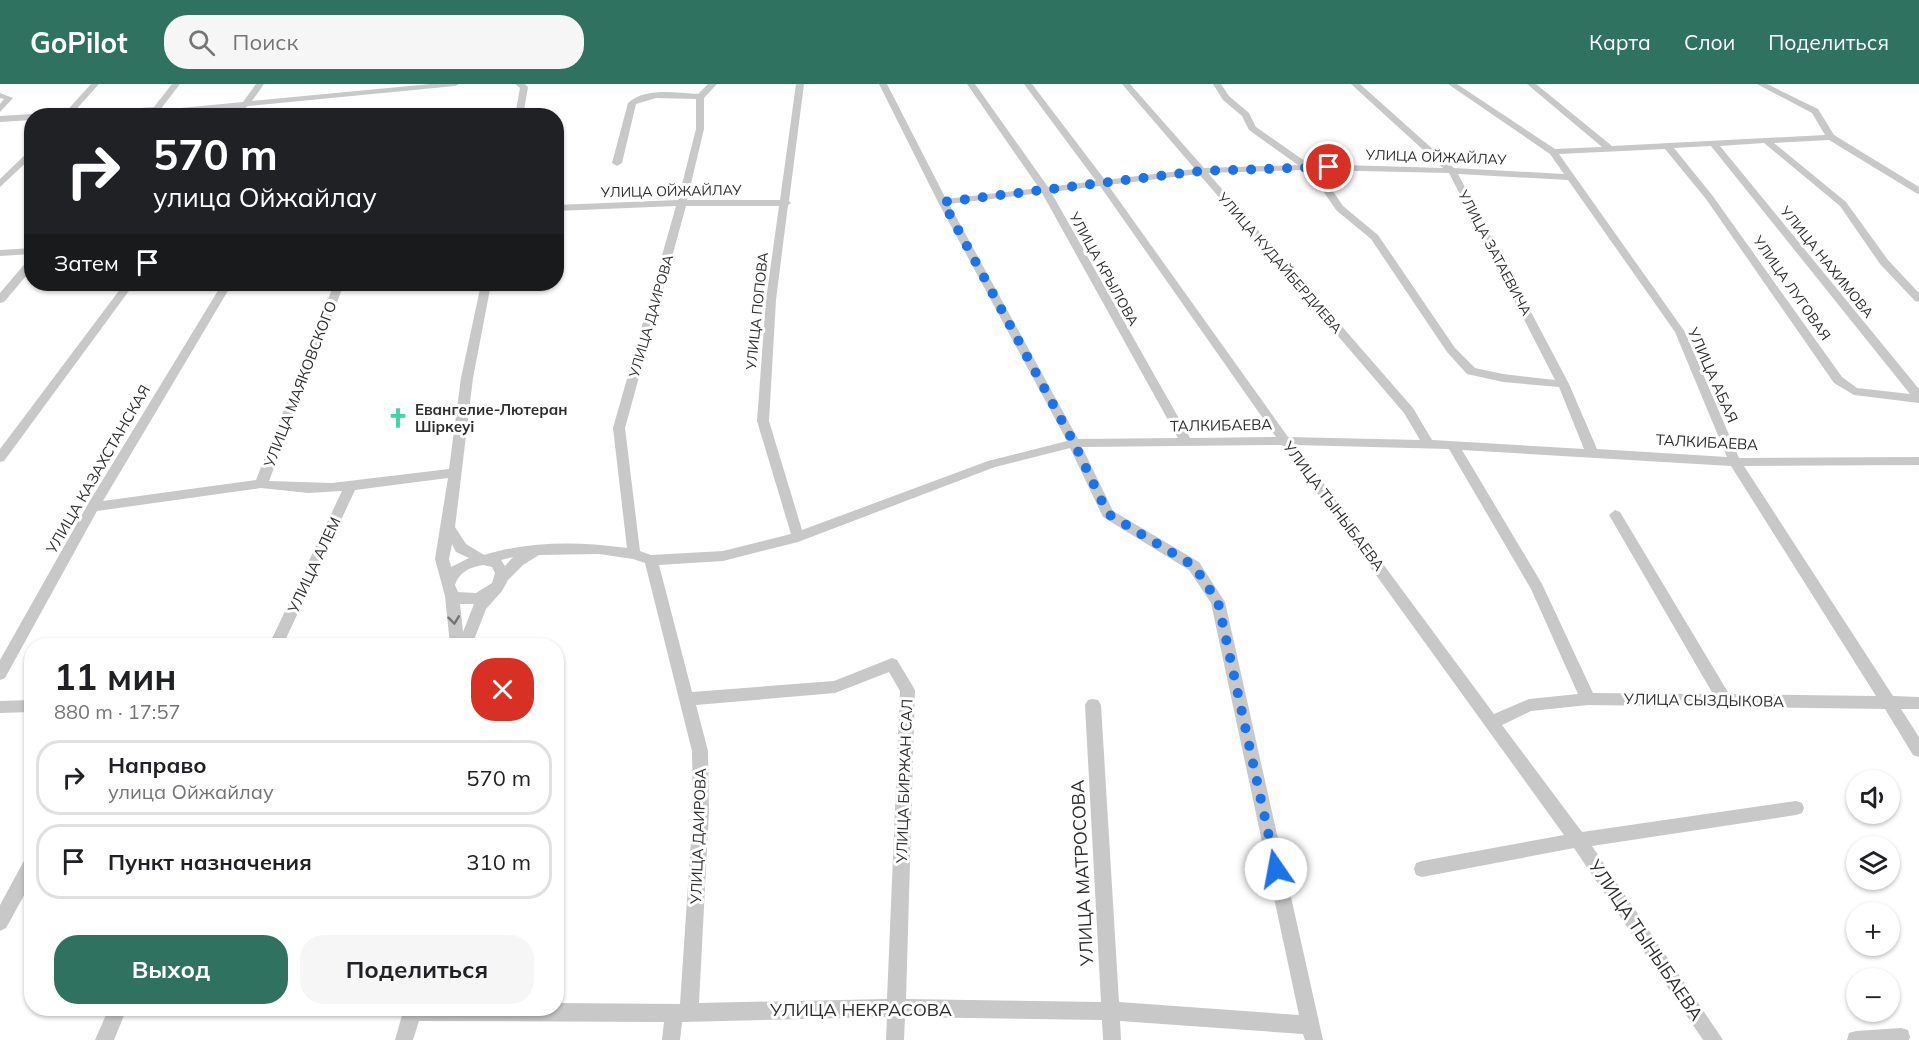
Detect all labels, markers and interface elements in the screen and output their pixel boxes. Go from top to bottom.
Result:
search box [164,15,584,69]
text: GoPilot [30,25,128,60]
icon: search [185,26,218,59]
text: Поиск [233,28,298,56]
text: Карта [1589,29,1651,55]
text: Слои [1684,29,1735,55]
text: Поделиться [1768,29,1889,55]
text: 570 m [153,128,278,181]
icon: right [54,132,132,210]
pin [1303,141,1354,192]
street label: УЛИЦА ОЙЖАЙЛАУ [1364,146,1507,168]
icon: arrive [1312,150,1345,183]
text: улица Ойжайлау [153,180,377,214]
street label: УЛИЦА ОЙЖАЙЛАУ [599,181,742,201]
street label: УЛИЦА ЗАТАЕВИЧА [1454,186,1536,319]
street label: УЛИЦА КУДАЙБЕРДИЕВА [1213,188,1347,338]
street label: УЛИЦА НАХИМОВА [1776,202,1878,322]
street label: УЛИЦА КРЫЛОВА [1065,208,1143,330]
street label: УЛИЦА ЛУГОВАЯ [1749,232,1835,344]
icon: arrive [131,246,164,279]
text: Затем [54,249,119,277]
street label: УЛИЦА ПОПОВА [742,251,772,372]
street label: УЛИЦА ДАИРОВА [625,252,677,381]
street label: УЛИЦА МАЯКОВСКОГО [259,298,341,471]
street label: УЛИЦА АБАЯ [1683,324,1742,426]
street label: УЛИЦА КАЗАХСТАНСКАЯ [41,381,154,558]
place label: Евангелие-Лютеран Шіркеуі [415,400,567,436]
church icon: Евангелие-Лютеран Шіркеуі [386,406,410,430]
street label: ТАЛКИБАЕВА [1170,415,1272,435]
street label: ТАЛКИБАЕВА [1655,430,1759,454]
street label: УЛИЦА ТЫНЫБАЕВА [1278,437,1389,575]
street label: УЛИЦА АЛЕМ [283,514,345,617]
one-way arrow [447,616,460,625]
text: 11 мин [54,654,177,699]
button: close [471,658,534,721]
street label: УЛИЦА СЫЗДЫКОВА [1623,689,1784,711]
text: 880 m · 17:57 [54,699,180,724]
street label: УЛИЦА БИРЖАН САЛ [892,699,916,864]
text: Направо [108,751,206,779]
icon: right [57,761,90,794]
text: 570 m [466,764,531,792]
street label: УЛИЦА ДАИРОВА [686,768,710,905]
map controls [1846,770,1900,1022]
button: sound [1846,770,1900,824]
text: улица Ойжайлау [108,779,274,804]
street label: УЛИЦА МАТРОСОВА [1066,779,1098,968]
button: layers [1846,836,1900,890]
position arrow [1244,837,1308,901]
icon: arrive [57,845,90,878]
text: Пункт назначения [108,848,312,876]
text: 310 m [466,848,531,876]
street label: УЛИЦА ТЫНЫБАЕВА [1583,854,1708,1025]
button: + [1846,902,1900,956]
button: Выход [54,935,288,1004]
button: Поделиться [300,935,534,1004]
button: − [1846,968,1900,1022]
street label: УЛИЦА НЕКРАСОВА [769,998,952,1021]

